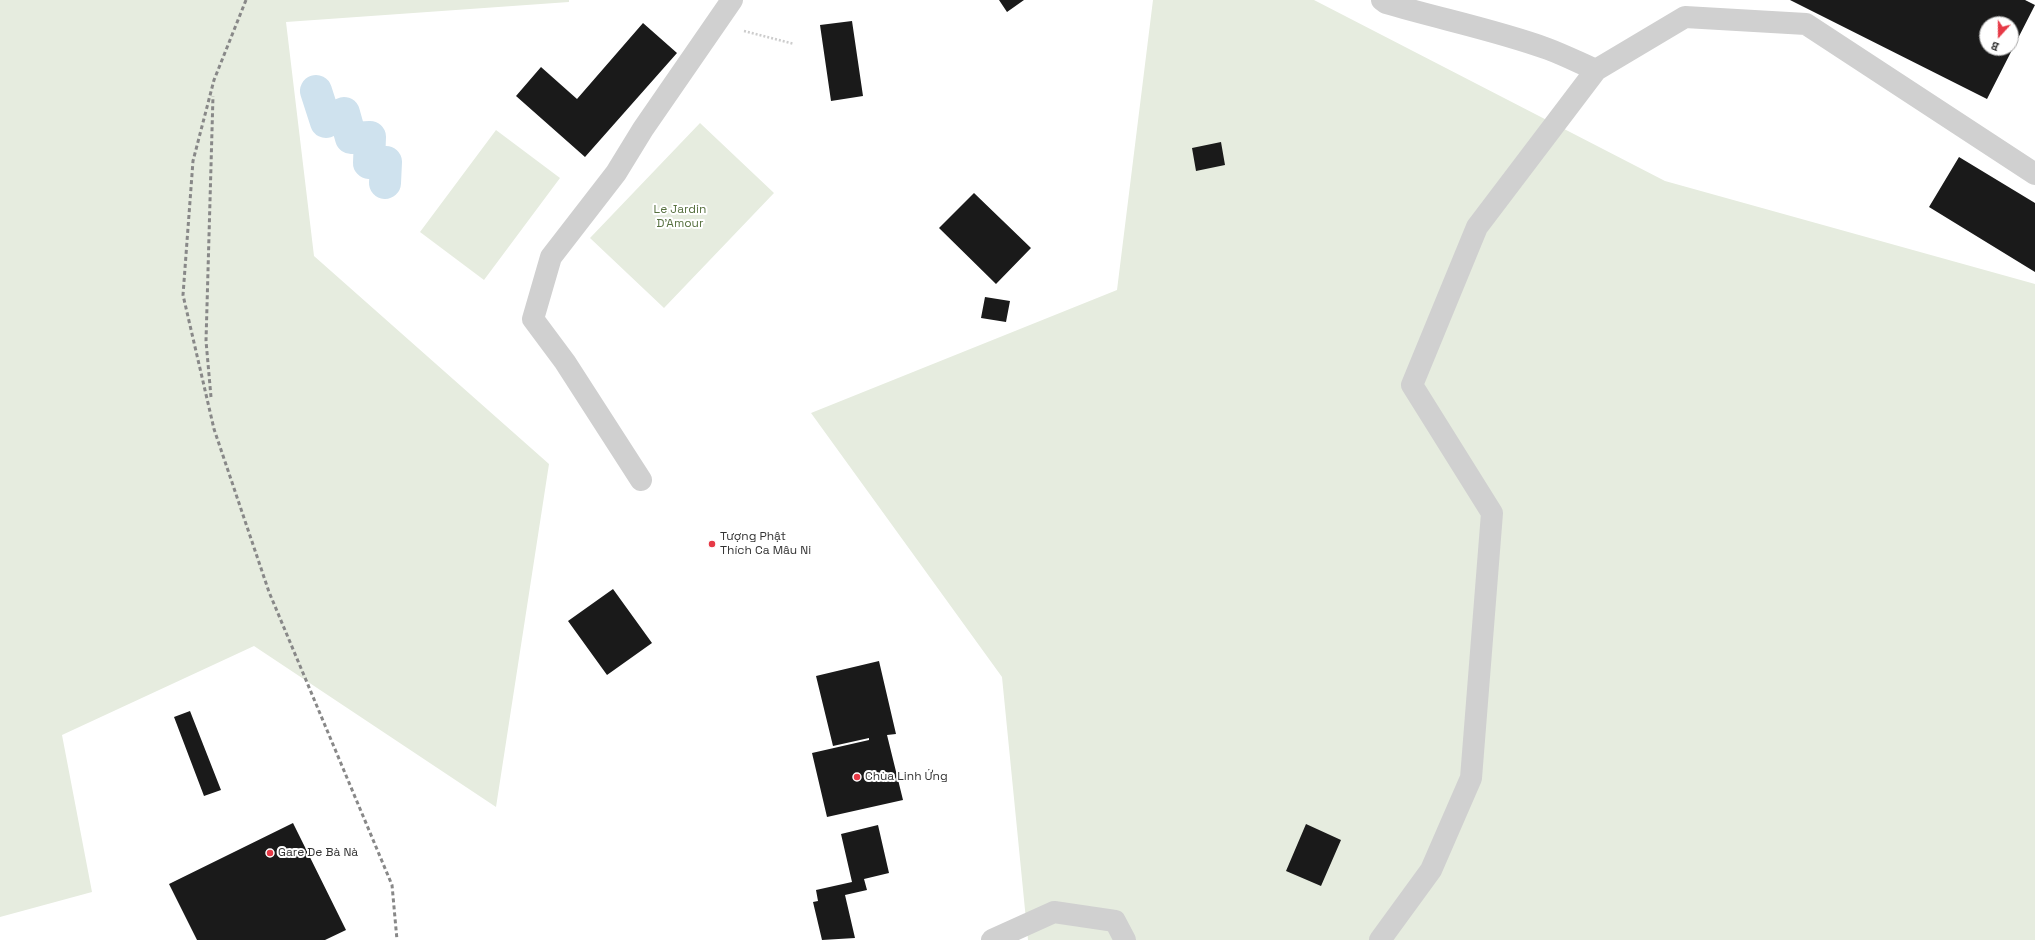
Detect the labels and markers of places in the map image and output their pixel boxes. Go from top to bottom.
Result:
place label: Tượng Phật Thích Ca Mâu Ni [720,530,811,558]
marker: Tượng Phật Thích Ca Mâu Ni [707,539,717,549]
place label: Chùa Linh Ứng [865,770,948,784]
marker: Chùa Linh Ứng [852,772,862,782]
place label: Gare De Bà Nà [278,846,358,860]
marker: Gare De Bà Nà [265,848,275,858]

